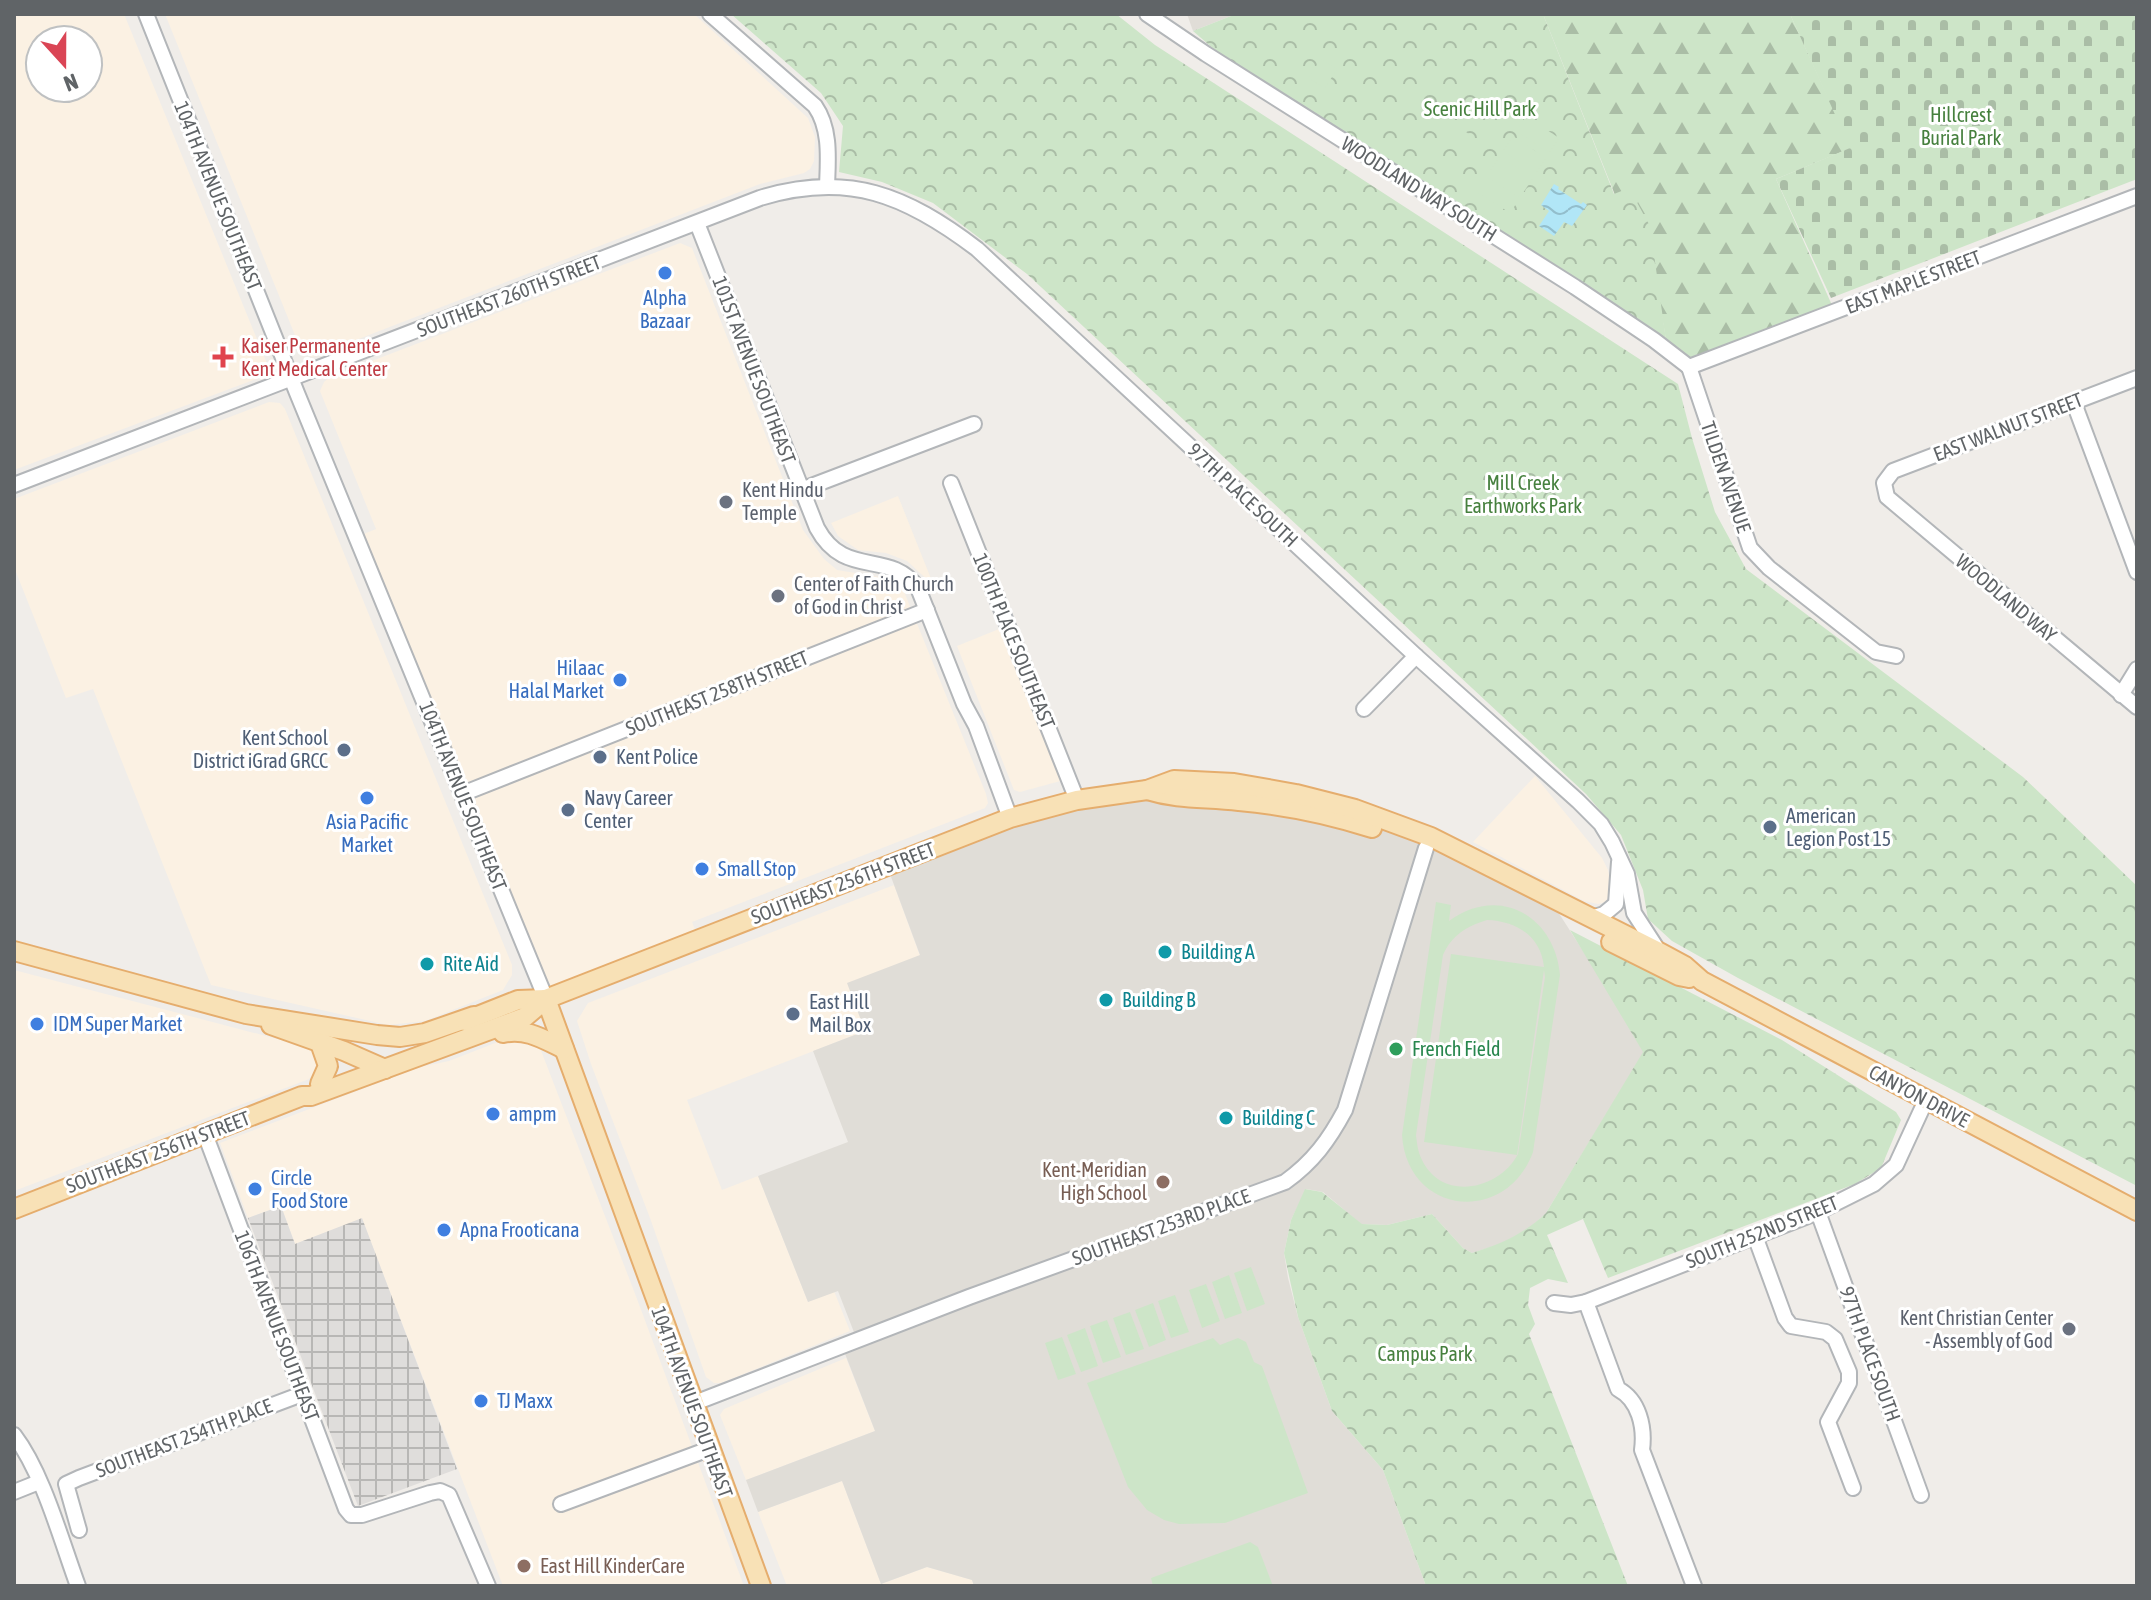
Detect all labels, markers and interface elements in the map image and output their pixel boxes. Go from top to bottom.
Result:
north arrow [24,24,104,104]
text: N [60,68,82,97]
park label: Scenic Hill Park [1424,97,1536,120]
street label: 104TH AVENUE SOUTHEAST [170,98,267,294]
park label: Hillcrest Burial Park [1921,103,2001,149]
street label: WOODLAND WAY SOUTH [1337,131,1501,246]
street label: EAST MAPLE STREET [1842,245,1984,318]
street label: SOUTHEAST 260TH STREET [414,250,604,341]
marker: Alpha Bazaar [656,264,674,282]
street label: 101ST AVENUE SOUTHEAST [708,273,801,467]
place label: Alpha Bazaar [640,286,691,332]
place label: Kaiser Permanente Kent Medical Center [241,334,388,380]
marker: Kaiser Permanente Kent Medical Center [212,346,234,368]
street label: EAST WALNUT STREET [1930,387,2086,466]
street label: TILDEN AVENUE [1697,418,1756,536]
street label: 97TH PLACE SOUTH [1184,438,1303,551]
park label: Mill Creek Earthworks Park [1464,471,1582,517]
place label: Kent Hindu Temple [742,478,824,524]
marker: Kent Hindu Temple [717,493,735,511]
street label: WOODLAND WAY [1951,549,2061,646]
street label: 100TH PLACE SOUTHEAST [969,550,1060,732]
place label: Center of Faith Church of God in Christ [794,572,954,618]
marker: Center of Faith Church of God in Christ [769,587,787,605]
street label: SOUTHEAST 258TH STREET [622,645,812,740]
place label: Hilaac Halal Market [509,656,605,702]
marker: Hilaac Halal Market [611,671,629,689]
street label: 104TH AVENUE SOUTHEAST [415,698,512,894]
place label: Kent School District iGrad GRCC [193,726,329,772]
marker: Kent School District iGrad GRCC [335,741,353,759]
place label: Kent Police [616,745,698,768]
marker: Kent Police [591,748,609,766]
place label: Navy Career Center [584,786,674,832]
marker: Asia Pacific Market [358,789,376,807]
marker: Navy Career Center [559,801,577,819]
place label: American Legion Post 15 [1786,804,1891,850]
place label: Asia Pacific Market [326,810,408,856]
marker: American Legion Post 15 [1761,818,1779,836]
street label: SOUTHEAST 256TH STREET [748,837,938,928]
place label: Small Stop [718,857,796,880]
marker: Small Stop [693,860,711,878]
place label: Building A [1181,940,1255,963]
marker: Building A [1156,943,1174,961]
place label: Rite Aid [443,952,499,975]
marker: Rite Aid [418,955,436,973]
place label: Building B [1122,988,1196,1011]
place label: East Hill Mail Box [809,990,871,1036]
marker: Building B [1097,991,1115,1009]
marker: East Hill Mail Box [784,1005,802,1023]
place label: IDM Super Market [53,1012,183,1035]
marker: IDM Super Market [28,1015,46,1033]
place label: French Field [1412,1037,1501,1060]
marker: French Field [1387,1040,1405,1058]
street label: CANYON DRIVE [1865,1060,1974,1132]
place label: ampm [509,1102,557,1125]
marker: ampm [484,1105,502,1123]
street label: SOUTHEAST 256TH STREET [63,1106,253,1197]
place label: Building C [1242,1106,1315,1129]
marker: Building C [1217,1109,1235,1127]
place label: Kent-Meridian High School [1042,1158,1148,1204]
place label: Circle Food Store [271,1166,348,1212]
marker: Kent-Meridian High School [1154,1173,1172,1191]
marker: Circle Food Store [246,1180,264,1198]
street label: SOUTHEAST 253RD PLACE [1069,1183,1253,1269]
street label: SOUTH 252ND STREET [1682,1190,1841,1273]
place label: Apna Frooticana [460,1218,579,1241]
marker: Apna Frooticana [435,1221,453,1239]
street label: 106TH AVENUE SOUTHEAST [231,1228,324,1424]
street label: 97TH PLACE SOUTH [1835,1283,1906,1424]
street label: 104TH AVENUE SOUTHEAST [647,1303,738,1501]
place label: Kent Christian Center - Assembly of God [1900,1306,2054,1352]
marker: Kent Christian Center - Assembly of God [2060,1320,2078,1338]
park label: Campus Park [1377,1342,1473,1365]
place label: TJ Maxx [497,1389,553,1412]
marker: TJ Maxx [472,1392,490,1410]
street label: SOUTHEAST 254TH PLACE [93,1393,276,1482]
place label: East Hill KinderCare [540,1554,685,1577]
marker: East Hill KinderCare [515,1557,533,1575]

